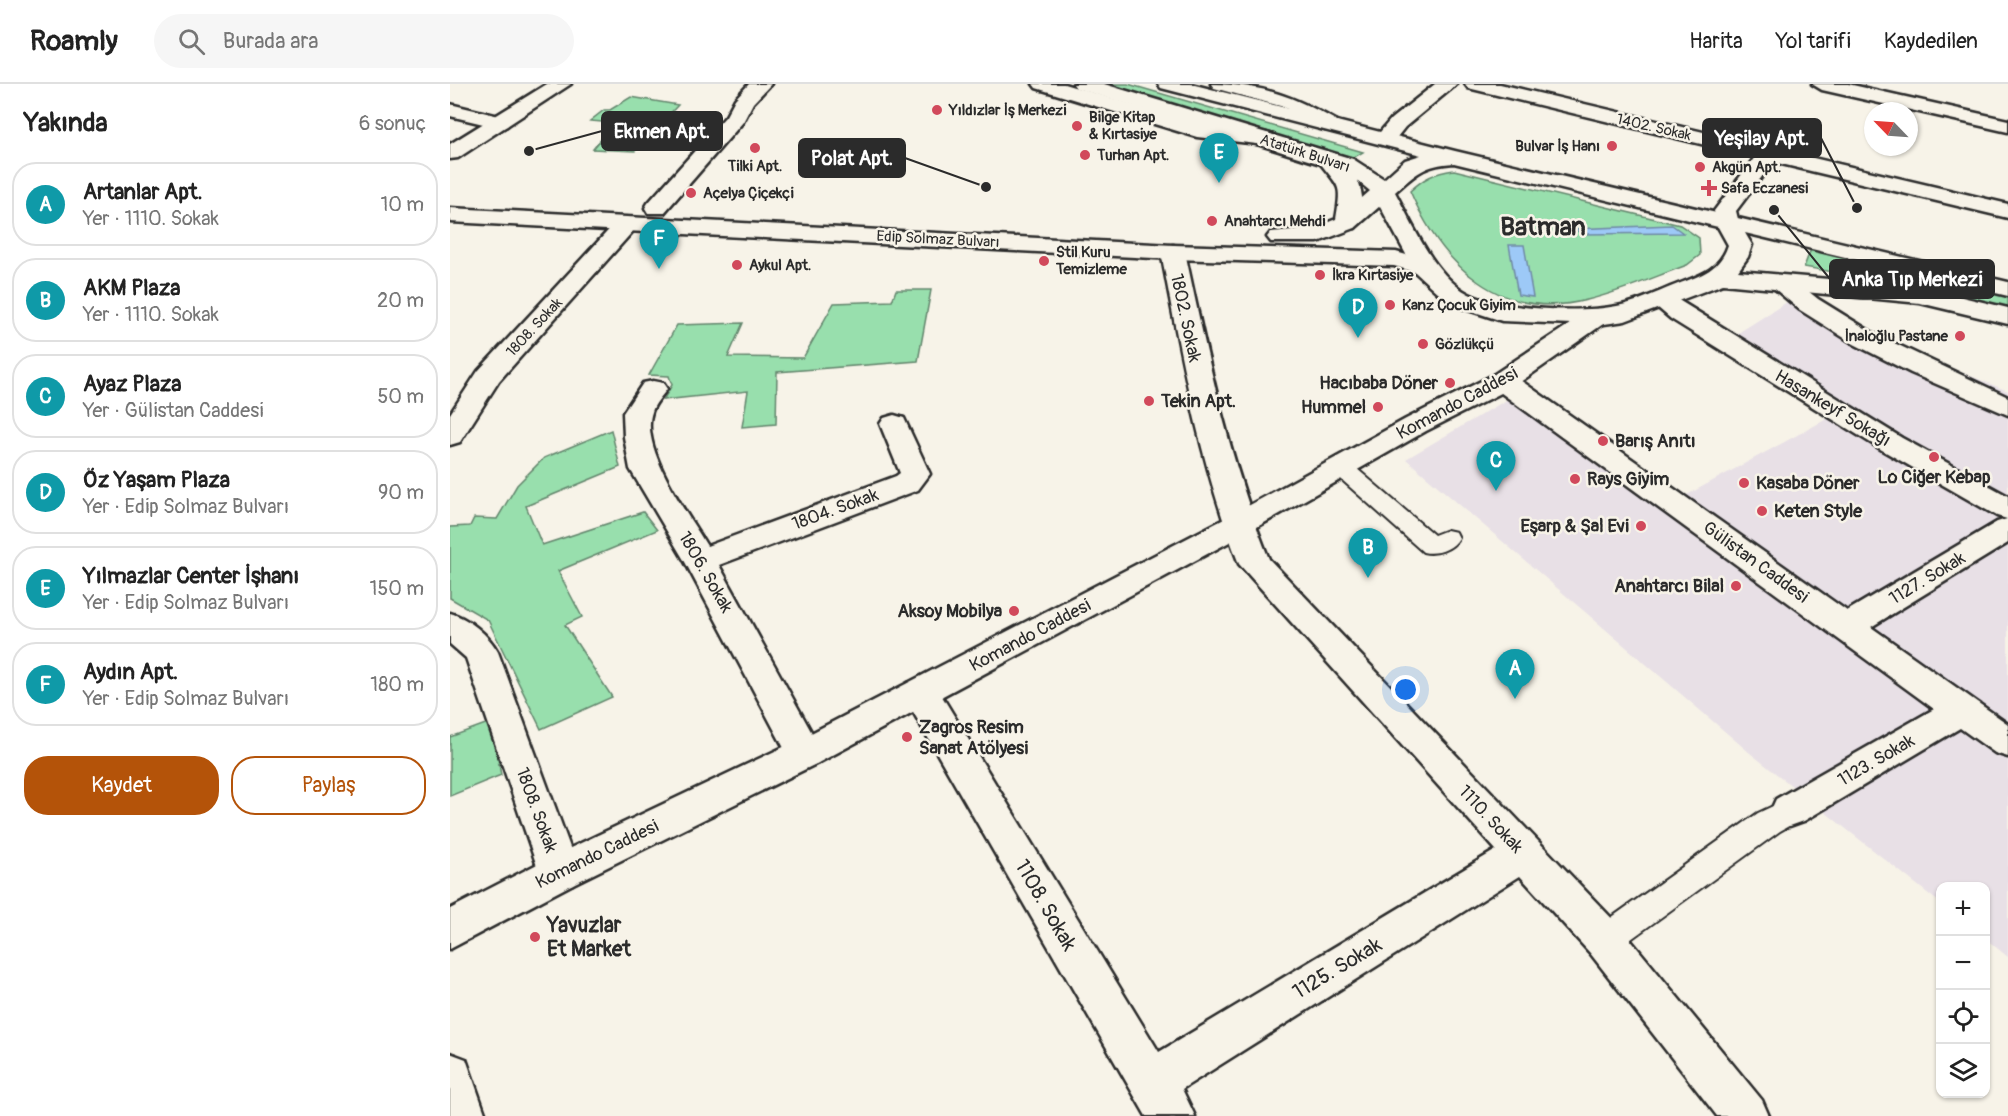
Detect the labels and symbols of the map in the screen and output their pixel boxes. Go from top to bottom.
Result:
place label: Yıldızlar İş Merkezi [948,101,1067,120]
north arrow [1864,102,1918,156]
marker: Yıldızlar İş Merkezi [930,103,944,117]
place label: Bilge Kitap & Kırtasiye [1089,108,1158,144]
street label: 1402. Sokak [1615,110,1694,145]
callout: Ekmen Apt. [602,112,722,150]
text: Ekmen Apt. [614,119,710,144]
marker: Bilge Kitap & Kırtasiye [1070,119,1084,133]
callout: Yeşilay Apt. [1703,119,1821,157]
text: Yeşilay Apt. [1714,126,1809,151]
street label: Atatürk Bulvarı [1257,130,1352,177]
pin: E [1200,134,1238,183]
place label: Bulvar İş Hanı [1515,137,1600,156]
callout: Polat Apt. [799,139,905,177]
marker: Bulvar İş Hanı [1605,139,1619,153]
marker: Tilki Apt. [748,141,762,155]
text: Polat Apt. [811,146,893,171]
place label: Turhan Apt. [1096,146,1169,165]
marker: Turhan Apt. [1078,148,1092,162]
place label: Tilki Apt. [727,157,782,176]
place label: Akgün Apt. [1712,158,1781,177]
marker: Akgün Apt. [1693,160,1707,174]
place label: Safa Eczanesi [1721,179,1809,198]
marker: Safa Eczanesi [1702,181,1716,195]
place label: Açelya Çiçekçi [703,184,794,203]
marker: Açelya Çiçekçi [684,186,698,200]
district label: Batman [1500,211,1586,243]
place label: Anahtarcı Mehdi [1224,212,1326,231]
marker: Anahtarcı Mehdi [1205,214,1219,228]
pin: F [640,220,678,269]
street label: Edip Solmaz Bulvarı [876,227,1000,252]
place label: Stil Kuru Temizleme [1055,243,1127,279]
marker: Stil Kuru Temizleme [1037,254,1051,268]
place label: Aykul Apt. [749,256,811,275]
marker: Aykul Apt. [730,258,744,272]
callout: Anka Tıp Merkezi [1830,260,1994,298]
place label: İkra Kırtasiye [1332,266,1414,285]
text: Anka Tıp Merkezi [1841,267,1983,292]
marker: İkra Kırtasiye [1313,268,1327,282]
street label: 1802. Sokak [1165,272,1206,365]
pin: D [1338,288,1378,338]
street label: 1808. Sokak [502,293,567,361]
place label: Kanz Çocuk Giyim [1402,296,1516,315]
marker: Kanz Çocuk Giyim [1383,298,1397,312]
place label: İnaloğlu Pastane [1845,327,1949,346]
marker: İnaloğlu Pastane [1953,329,1967,343]
place label: Gözlükçü [1435,335,1494,354]
marker: Gözlükçü [1416,337,1430,351]
street label: Komando Caddesi [1393,362,1522,445]
street label: Hasankeyf Sokağı [1771,365,1895,452]
place label: Hacıbaba Döner [1319,372,1439,395]
marker: Hacıbaba Döner [1443,376,1457,390]
place label: Tekin Apt. [1160,390,1236,413]
marker: Tekin Apt. [1142,394,1156,408]
place label: Hummel [1301,396,1366,419]
marker: Hummel [1371,400,1385,414]
place label: Barış Anıtı [1615,430,1696,453]
marker: Barış Anıtı [1596,434,1610,448]
pin: C [1476,442,1516,491]
marker: Lo Ciğer Kebap [1927,450,1941,464]
place label: Lo Ciğer Kebap [1877,466,1991,489]
place label: Rays Giyim [1587,468,1669,491]
marker: Rays Giyim [1568,472,1582,486]
place label: Kasaba Döner [1756,472,1860,495]
marker: Kasaba Döner [1737,476,1751,490]
street label: 1804. Sokak [789,483,882,536]
place label: Keten Style [1774,500,1863,523]
marker: Keten Style [1755,504,1769,518]
place label: Eşarp & Şal Evi [1520,515,1629,538]
street label: Gülistan Caddesi [1698,516,1813,609]
marker: Eşarp & Şal Evi [1634,519,1648,533]
street label: 1806. Sokak [673,527,738,618]
pin: B [1348,528,1388,578]
street label: 1127. Sokak [1885,546,1970,610]
place label: Anahtarcı Bilal [1614,575,1724,598]
marker: Anahtarcı Bilal [1729,579,1743,593]
street label: Komando Caddesi [966,594,1095,677]
place label: Aksoy Mobilya [898,600,1003,623]
marker: Aksoy Mobilya [1007,604,1021,618]
pin: A [1496,650,1534,699]
your location [1391,675,1420,704]
place label: Zagros Resim Sanat Atölyesi [919,716,1028,760]
street label: 1123. Sokak [1834,729,1919,792]
marker: Zagros Resim Sanat Atölyesi [900,730,914,744]
street label: 1808. Sokak [511,764,563,856]
street label: 1110. Sokak [1453,780,1528,859]
street label: Komando Caddesi [532,815,663,894]
street label: 1108. Sokak [1009,855,1083,956]
place label: Yavuzlar Et Market [546,912,631,963]
marker: Yavuzlar Et Market [528,930,542,944]
street label: 1125. Sokak [1288,931,1387,1006]

